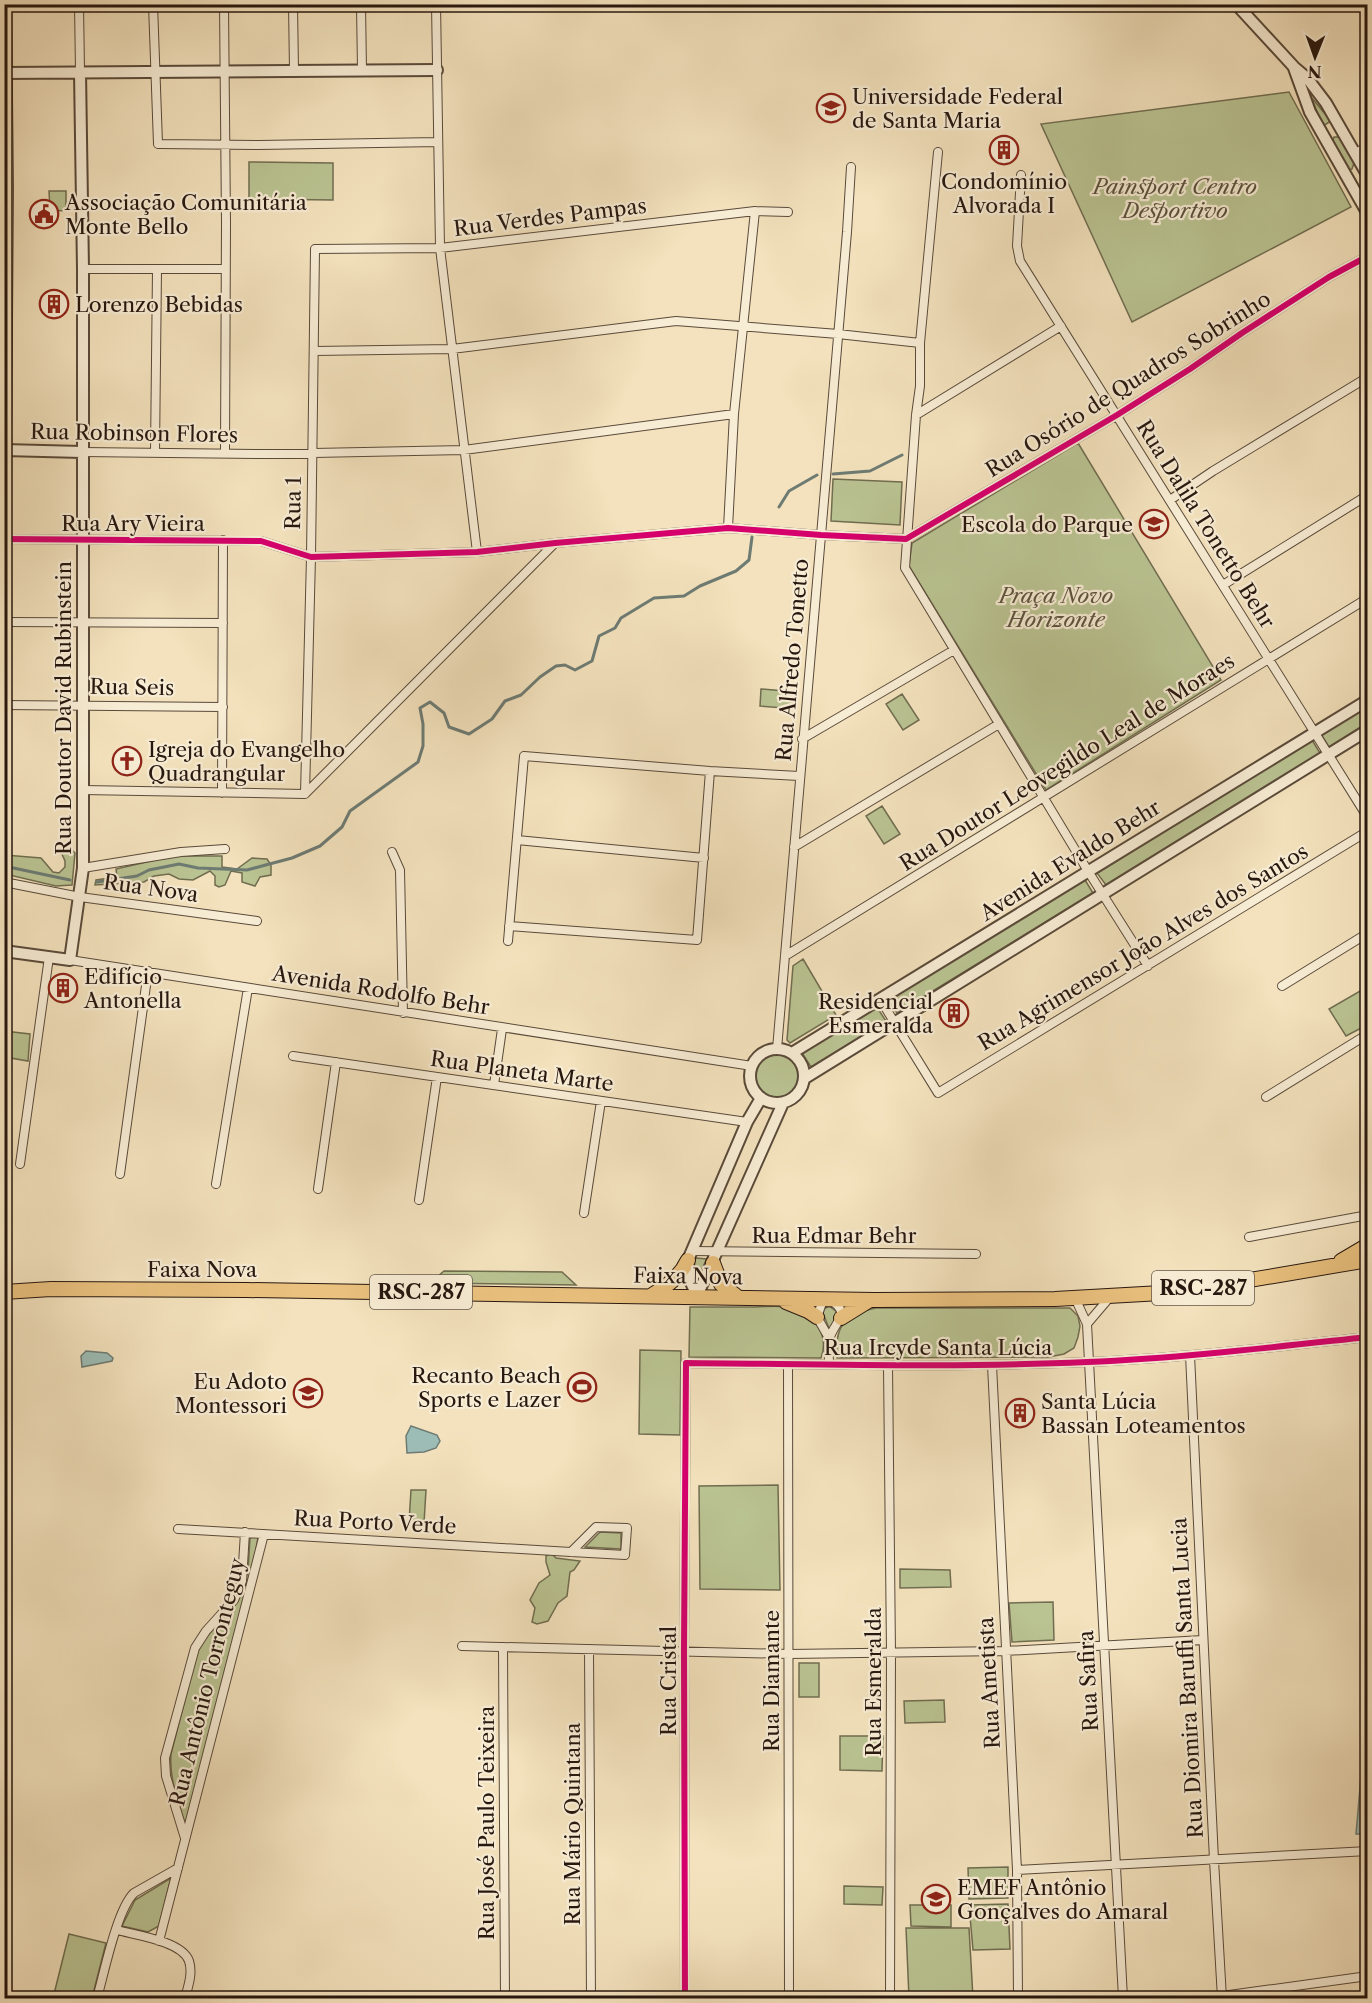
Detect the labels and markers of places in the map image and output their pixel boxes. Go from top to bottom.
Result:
place label: Universidade Federal de Santa Maria [852,84,1063,133]
school or university icon: Universidade Federal de Santa Maria [815,92,847,124]
building icon: Condomínio Alvorada I [988,134,1020,166]
place label: Condomínio Alvorada I [941,169,1067,218]
place label: Associação Comunitária Monte Bello [64,190,308,239]
public building icon: Associação Comunitária Monte Bello [28,198,60,230]
building icon: Lorenzo Bebidas [38,288,70,320]
place label: Lorenzo Bebidas [75,292,243,317]
school or university icon: Escola do Parque [1138,508,1170,540]
place label: Escola do Parque [961,512,1133,537]
place label: Igreja do Evangelho Quadrangular [148,737,345,786]
church icon: Igreja do Evangelho Quadrangular [111,745,143,777]
place label: Edifício Antonella [83,964,182,1013]
building icon: Edifício Antonella [47,972,79,1004]
place label: Residencial Esmeralda [818,989,934,1038]
building icon: Residencial Esmeralda [938,997,970,1029]
place label: Recanto Beach Sports e Lazer [411,1363,561,1412]
place label: Eu Adoto Montessori [175,1369,287,1418]
sports icon: Recanto Beach Sports e Lazer [566,1371,598,1403]
school or university icon: Eu Adoto Montessori [292,1377,324,1409]
place label: Santa Lúcia Bassan Loteamentos [1041,1389,1246,1438]
building icon: Santa Lúcia Bassan Loteamentos [1004,1397,1036,1429]
place label: EMEF Antônio Gonçalves do Amaral [957,1875,1168,1924]
school or university icon: EMEF Antônio Gonçalves do Amaral [920,1883,952,1915]

